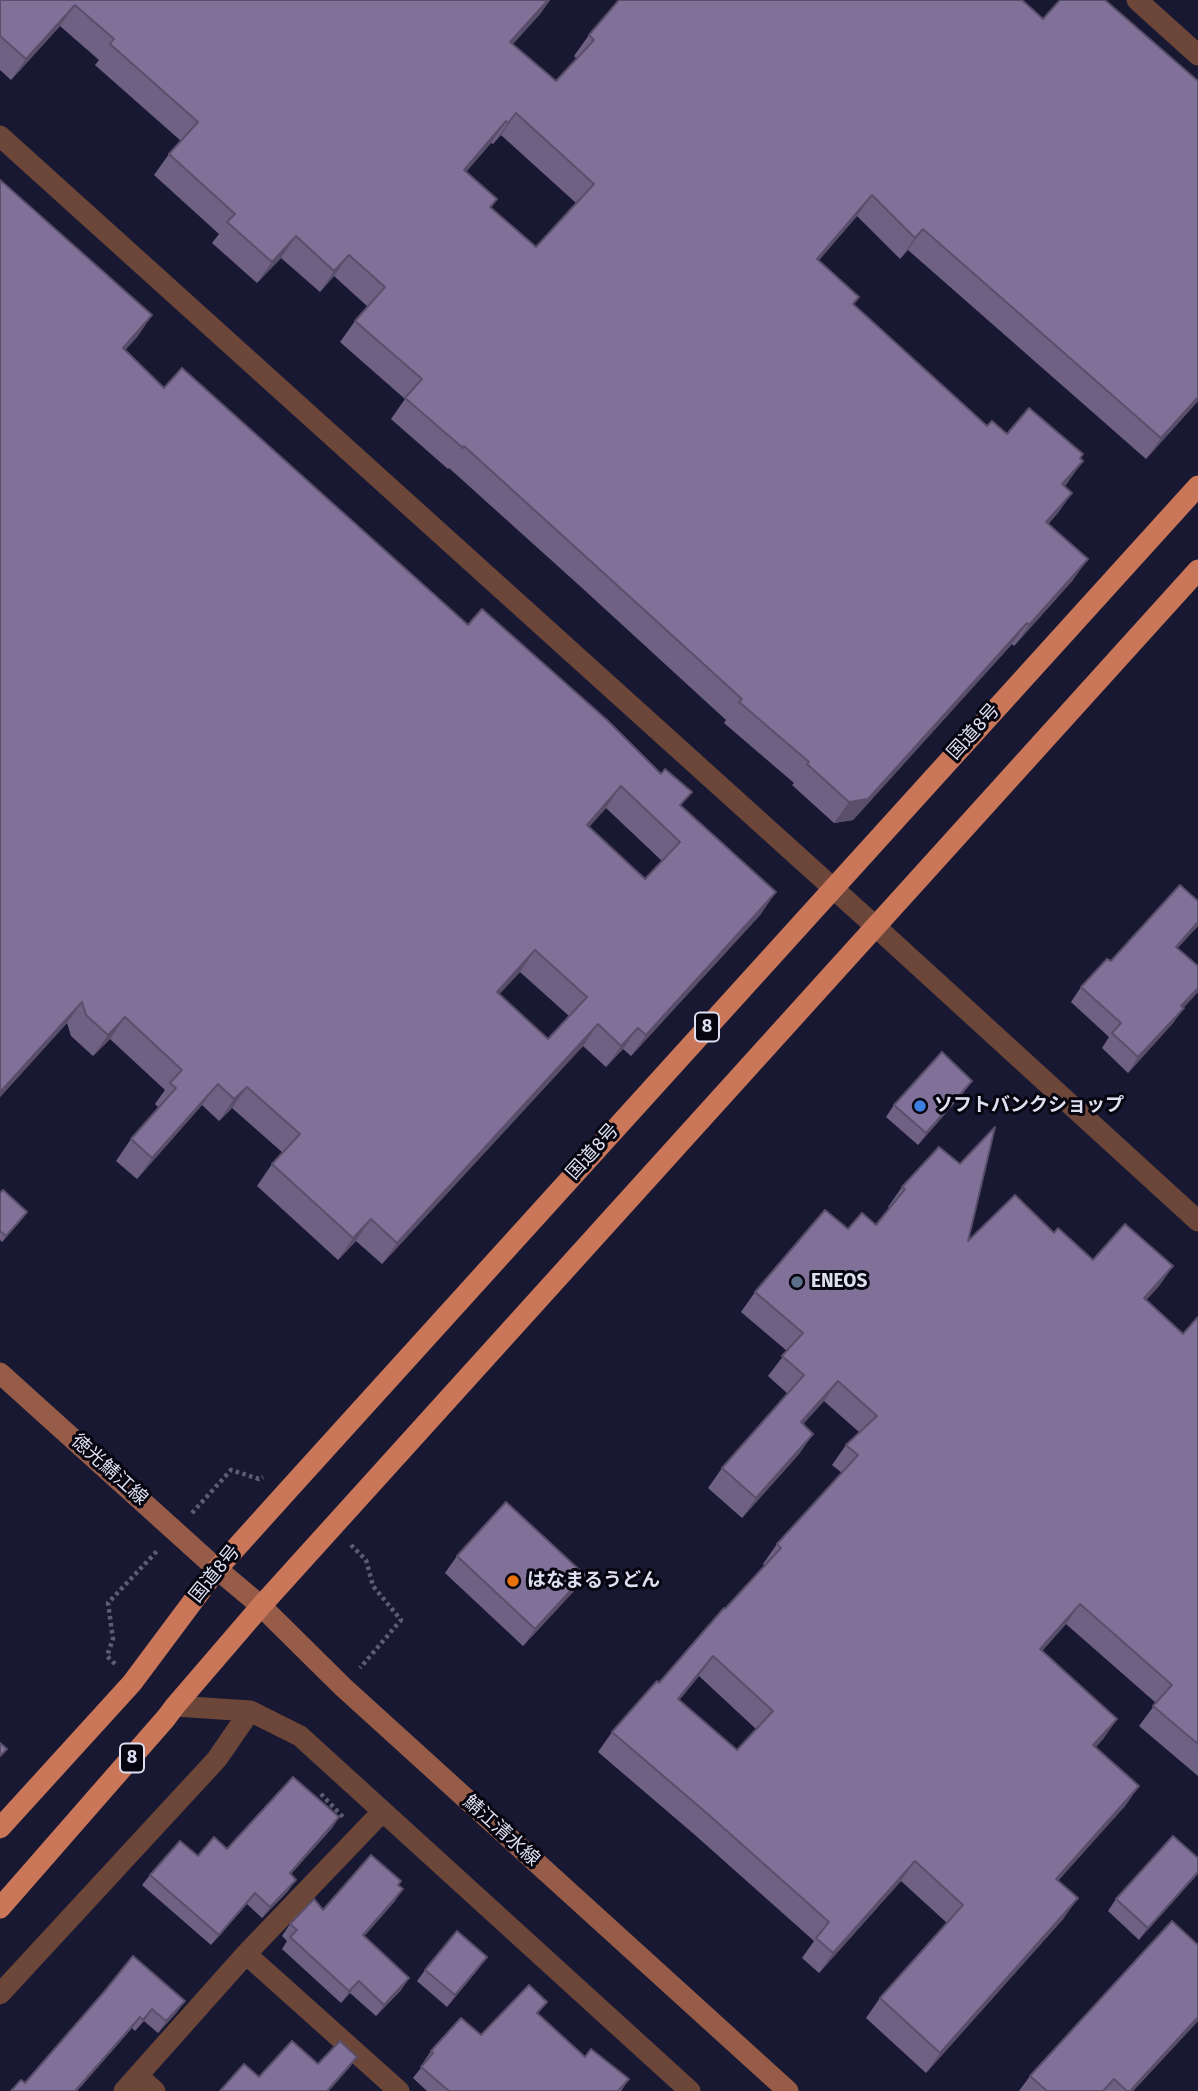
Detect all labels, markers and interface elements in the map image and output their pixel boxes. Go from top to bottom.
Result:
street label: 国道8号 [943,699,1005,765]
road number: 8 [695,1012,719,1042]
place label: ソフトバンクショップ [934,1095,1124,1117]
marker: ソフトバンクショップ [912,1098,928,1114]
street label: 国道8号 [562,1119,624,1185]
place label: ENEOS [811,1271,867,1293]
marker: ENEOS [789,1274,805,1290]
street label: 徳光鯖江線 [66,1430,152,1510]
street label: 国道8号 [185,1541,245,1607]
place label: はなまるうどん [527,1570,660,1592]
marker: はなまるうどん [505,1573,521,1589]
road number: 8 [120,1744,144,1772]
street label: 鯖江清水線 [458,1791,544,1871]

